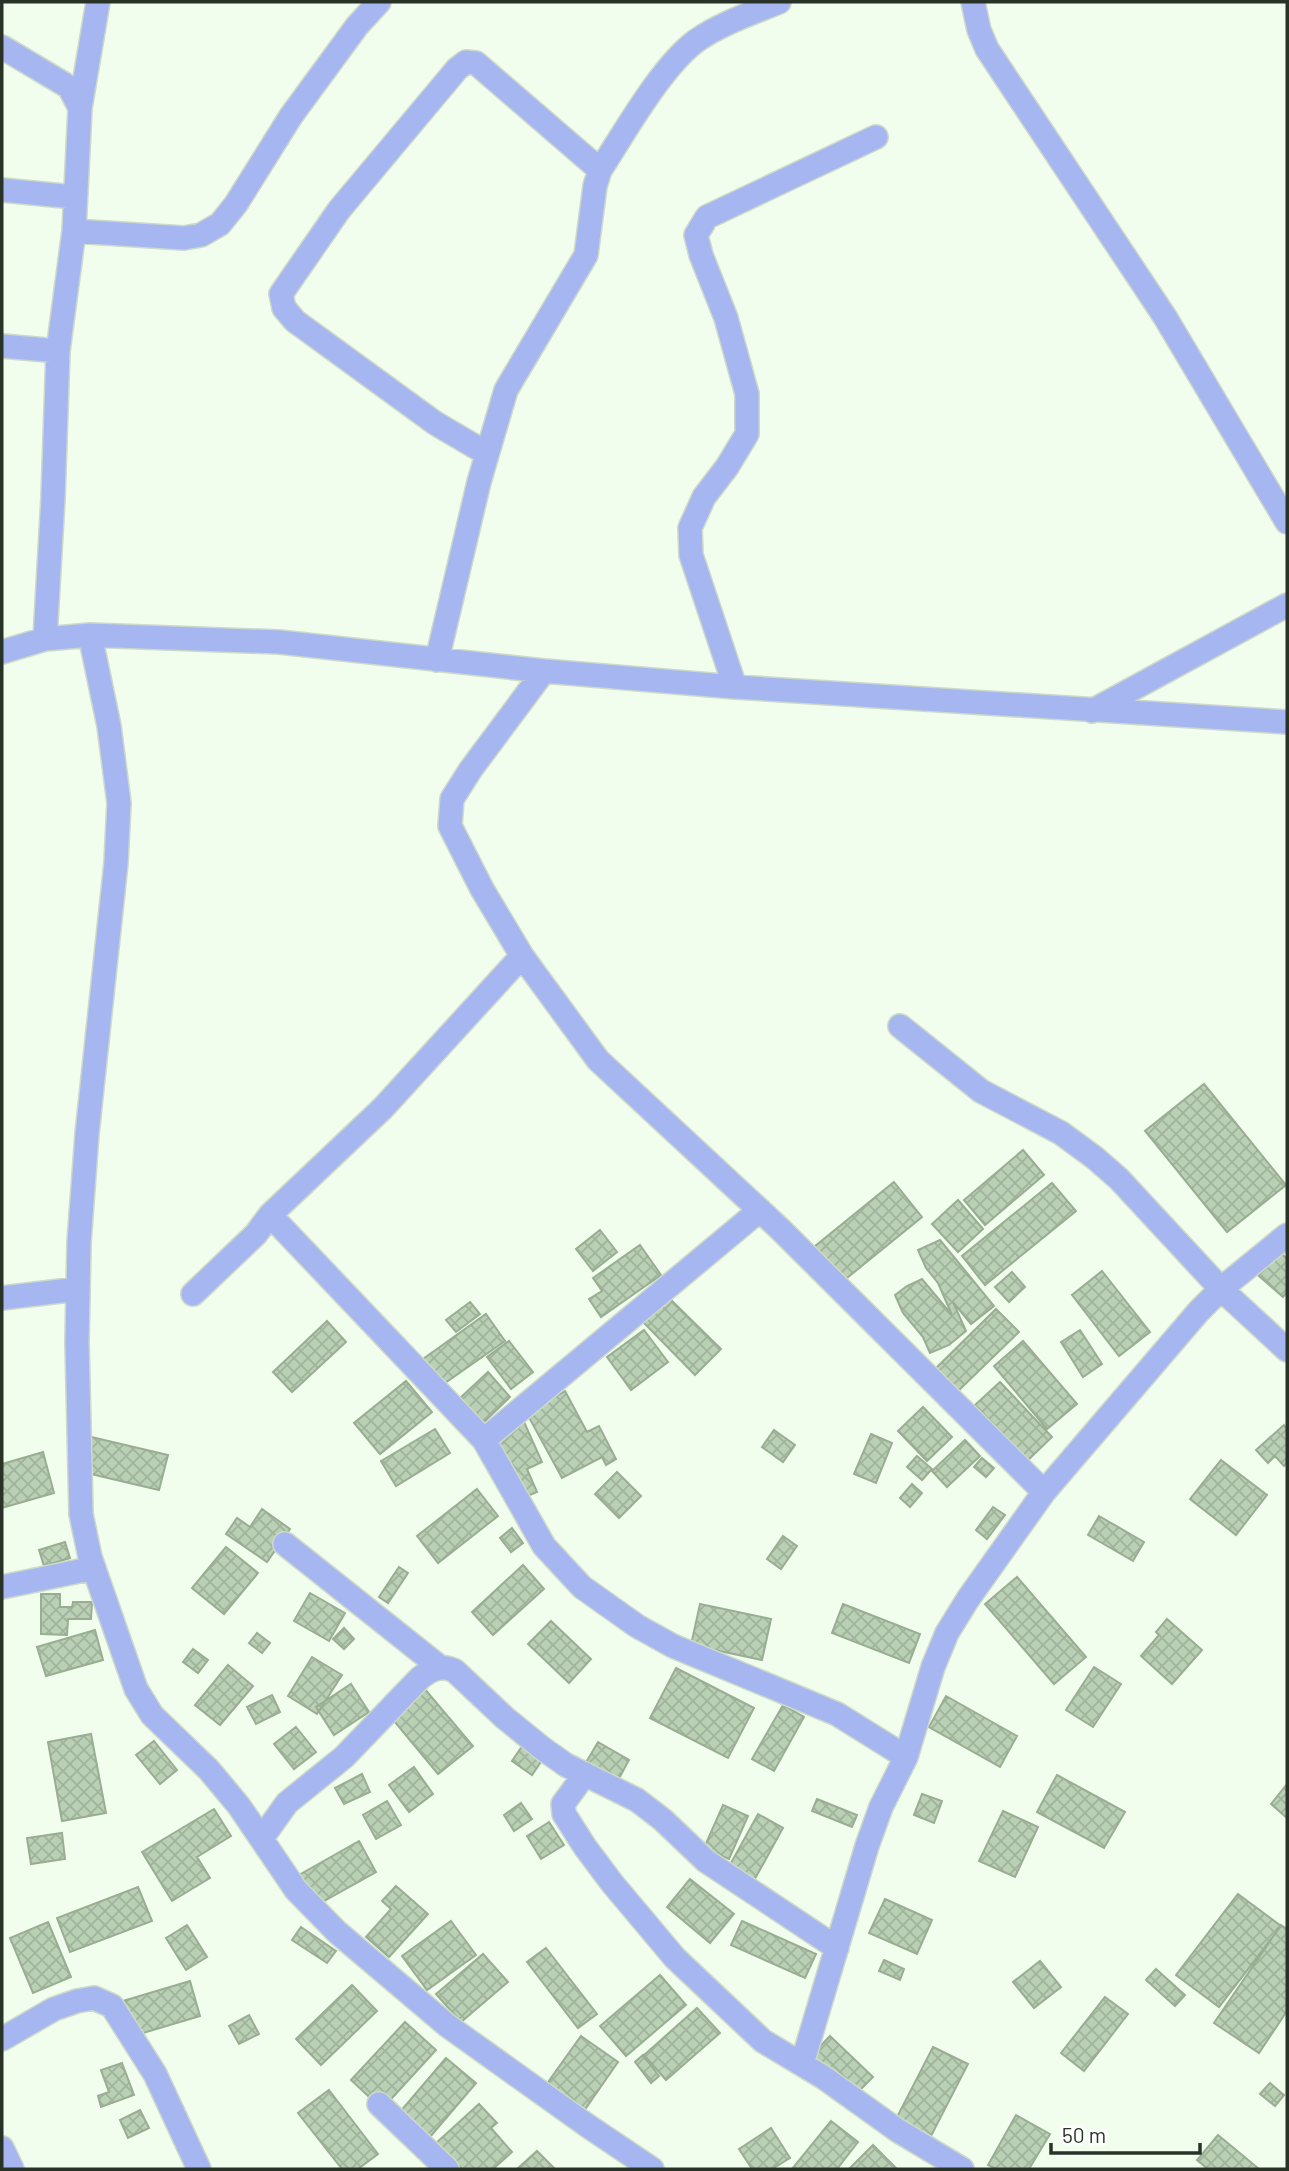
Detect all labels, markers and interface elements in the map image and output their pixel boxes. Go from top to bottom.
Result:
scale bar [1051,2112,1200,2156]
text: 50 m [1062,2122,1106,2147]

